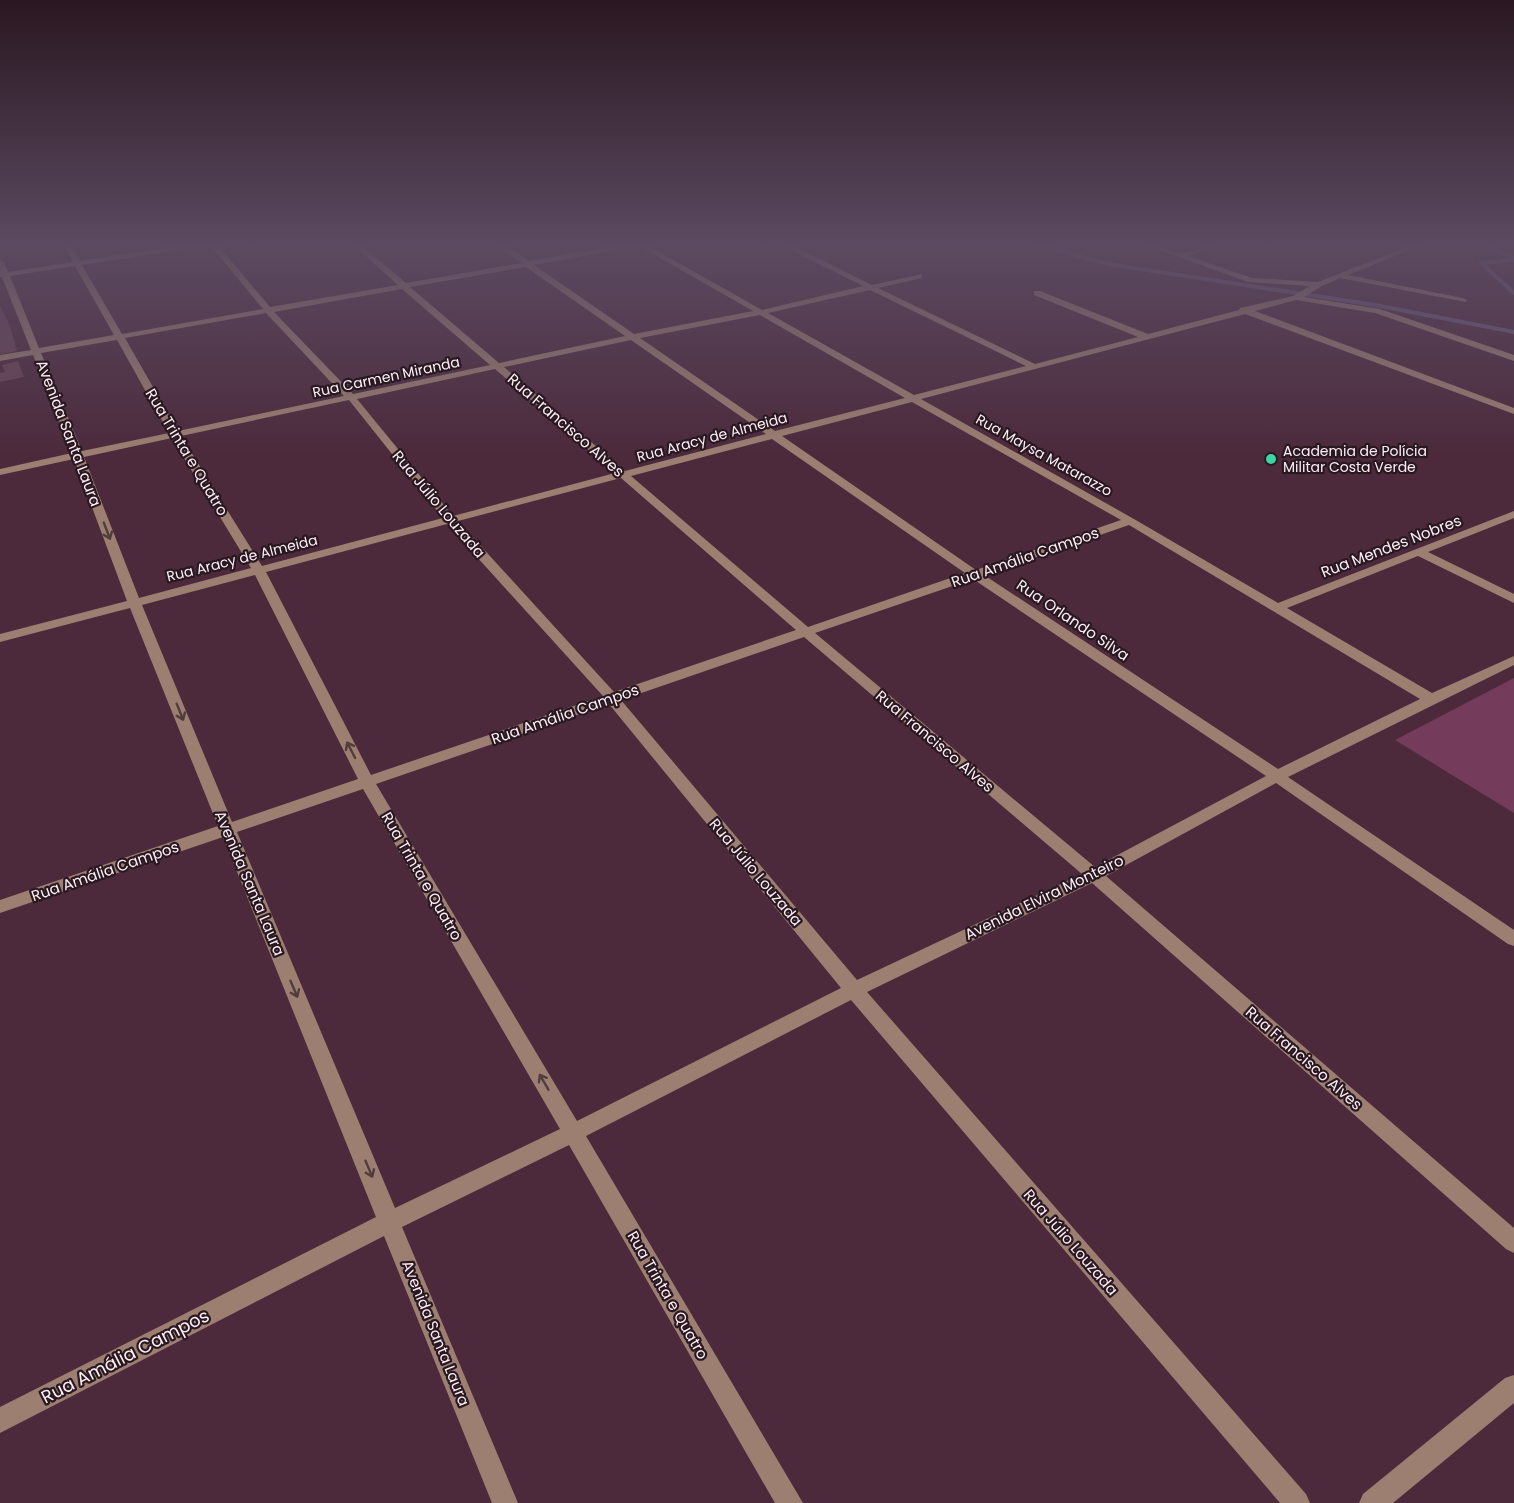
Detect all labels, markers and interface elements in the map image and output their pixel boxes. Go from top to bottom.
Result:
street label: Rua Carmen Miranda [311,352,461,402]
street label: Avenida Santa Laura [31,357,107,509]
street label: Rua Francisco Alves [503,368,629,482]
street label: Rua Trinta e Quatro [141,384,233,520]
street label: Rua Aracy de Almeida [634,407,790,467]
street label: Rua Maysa Matarazzo [972,409,1116,501]
place label: Academia de Polícia Militar Costa Verde [1283,441,1427,477]
street label: Rua Júlio Louzada [388,446,490,562]
marker: Academia de Polícia Militar Costa Verde [1264,452,1278,466]
street label: Rua Mendes Nobres [1318,509,1464,582]
one-way arrow [103,521,114,540]
street label: Rua Amália Campos [948,522,1102,592]
street label: Rua Aracy de Almeida [164,530,320,586]
street label: Rua Orlando Silva [1012,574,1134,666]
street label: Rua Amália Campos [488,679,642,749]
street label: Rua Francisco Alves [871,685,999,797]
one-way arrow [175,702,186,721]
one-way arrow [344,742,356,760]
street label: Avenida Santa Laura [210,807,290,959]
street label: Rua Trinta e Quatro [377,808,467,944]
street label: Rua Júlio Louzada [705,814,807,930]
street label: Rua Amália Campos [28,836,182,906]
street label: Avenida Elvira Monteiro [961,849,1127,945]
one-way arrow [289,979,300,998]
street label: Rua Francisco Alves [1241,1001,1367,1115]
one-way arrow [537,1074,549,1091]
one-way arrow [364,1159,375,1178]
street label: Rua Júlio Louzada [1019,1184,1123,1300]
street label: Rua Trinta e Quatro [623,1227,713,1363]
street label: Avenida Santa Laura [397,1257,475,1409]
street label: Rua Amália Campos [37,1303,213,1409]

